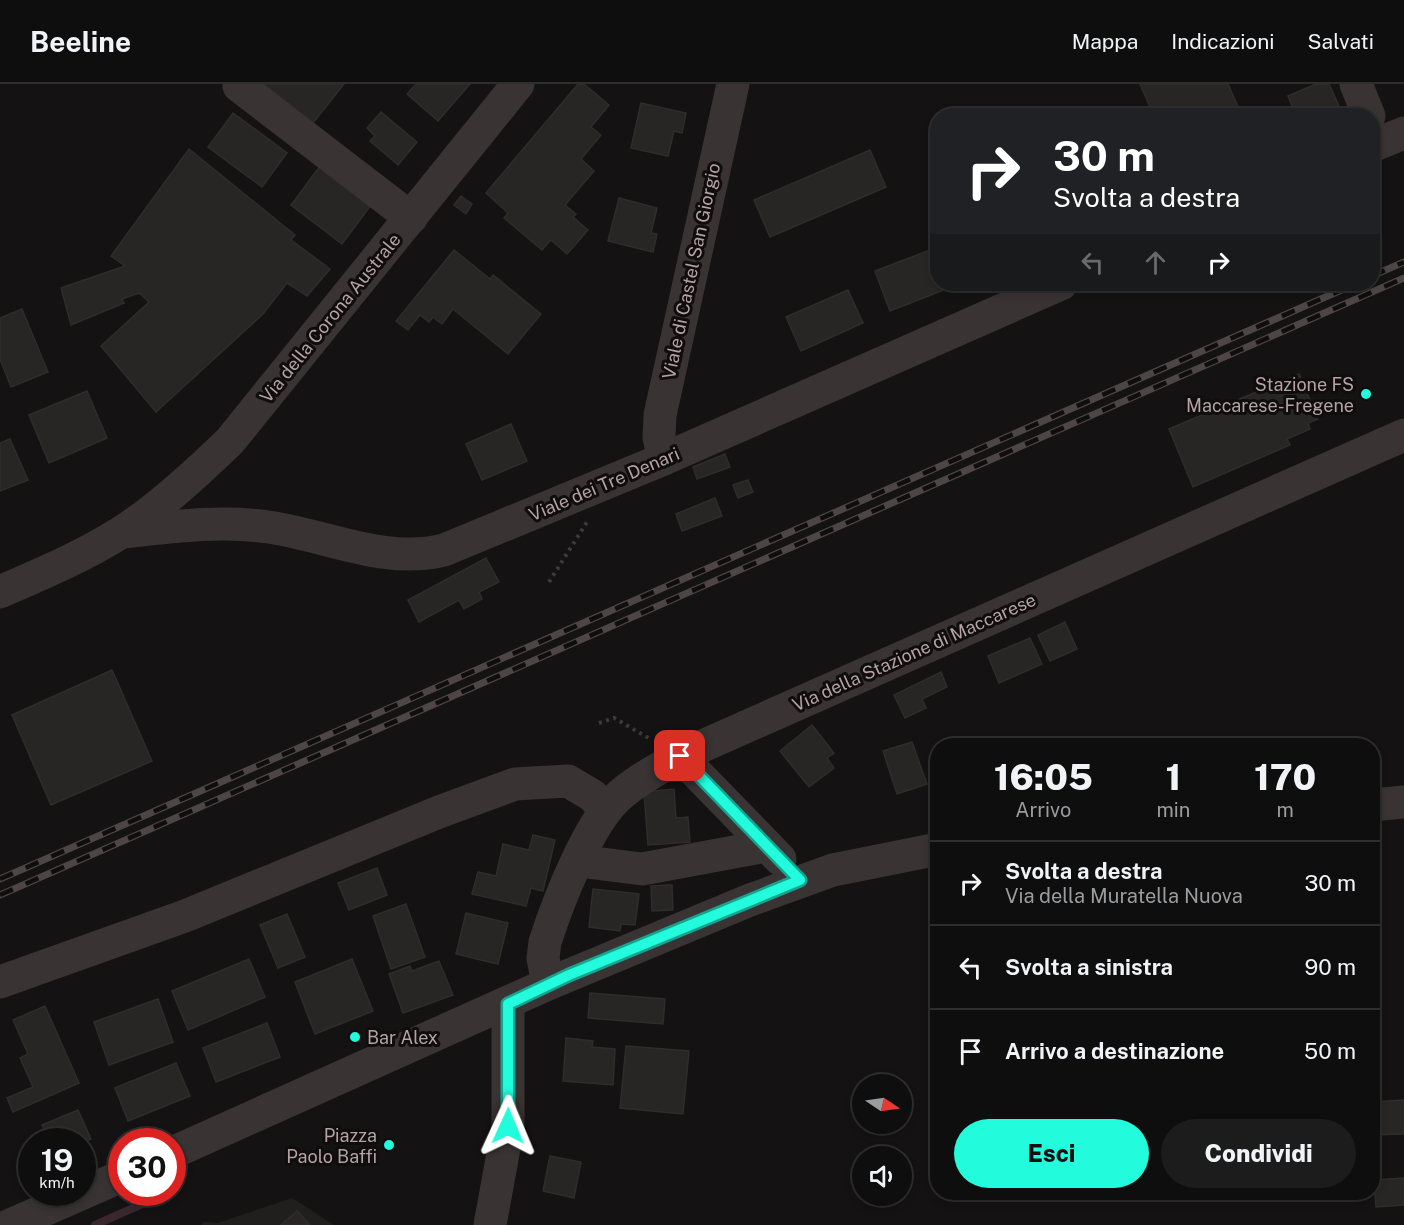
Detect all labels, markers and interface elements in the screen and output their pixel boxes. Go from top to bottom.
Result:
text: Beeline [30,25,131,58]
text: Mappa [1072,29,1138,54]
text: Indicazioni [1171,29,1275,54]
text: Salvati [1308,29,1374,54]
text: 30 m [1053,131,1155,180]
icon: right [954,132,1032,210]
street label: Viale di Castel San Giorgio [658,161,724,381]
text: Svolta a destra [1053,181,1240,213]
street label: Via della Corona Australe [255,229,405,407]
icon: left [1076,246,1109,279]
icon: ahead [1139,246,1172,279]
icon: right [1202,246,1235,279]
place label: Stazione FS Maccarese-Fregene [1186,374,1354,416]
marker: Stazione FS Maccarese-Fregene [1359,387,1373,401]
street label: Viale dei Tre Denari [526,443,682,525]
street label: Via della Stazione di Maccarese [789,589,1039,715]
pin [654,730,705,781]
icon: arrive [663,739,696,772]
text: 16:05 [994,756,1093,798]
text: 1 [1166,756,1181,798]
text: 170 [1254,756,1316,798]
text: Arrivo [1015,798,1071,822]
text: min [1156,798,1190,822]
text: m [1277,798,1294,822]
text: Svolta a destra [1005,858,1162,884]
icon: right [954,867,987,900]
text: 30 m [1304,870,1356,896]
text: Via della Muratella Nuova [1005,884,1243,908]
icon: left [954,951,987,984]
text: Svolta a sinistra [1005,954,1173,980]
text: 90 m [1305,954,1356,980]
place label: Bar Alex [367,1027,438,1048]
marker: Bar Alex [348,1030,362,1044]
icon: arrive [954,1035,987,1068]
text: Arrivo a destinazione [1005,1038,1224,1064]
text: 50 m [1304,1038,1356,1064]
north arrow [852,1074,912,1134]
map controls [852,1074,912,1206]
position arrow [476,1094,540,1158]
button: Esci [954,1119,1149,1188]
button: Condividi [1161,1119,1356,1188]
place label: Piazza Paolo Baffi [286,1125,377,1167]
speed limit sign: 30 [108,1128,186,1206]
marker: Piazza Paolo Baffi [382,1138,396,1152]
text: 19 [41,1142,73,1178]
button: sound [852,1146,912,1206]
text: km/h [39,1174,75,1191]

